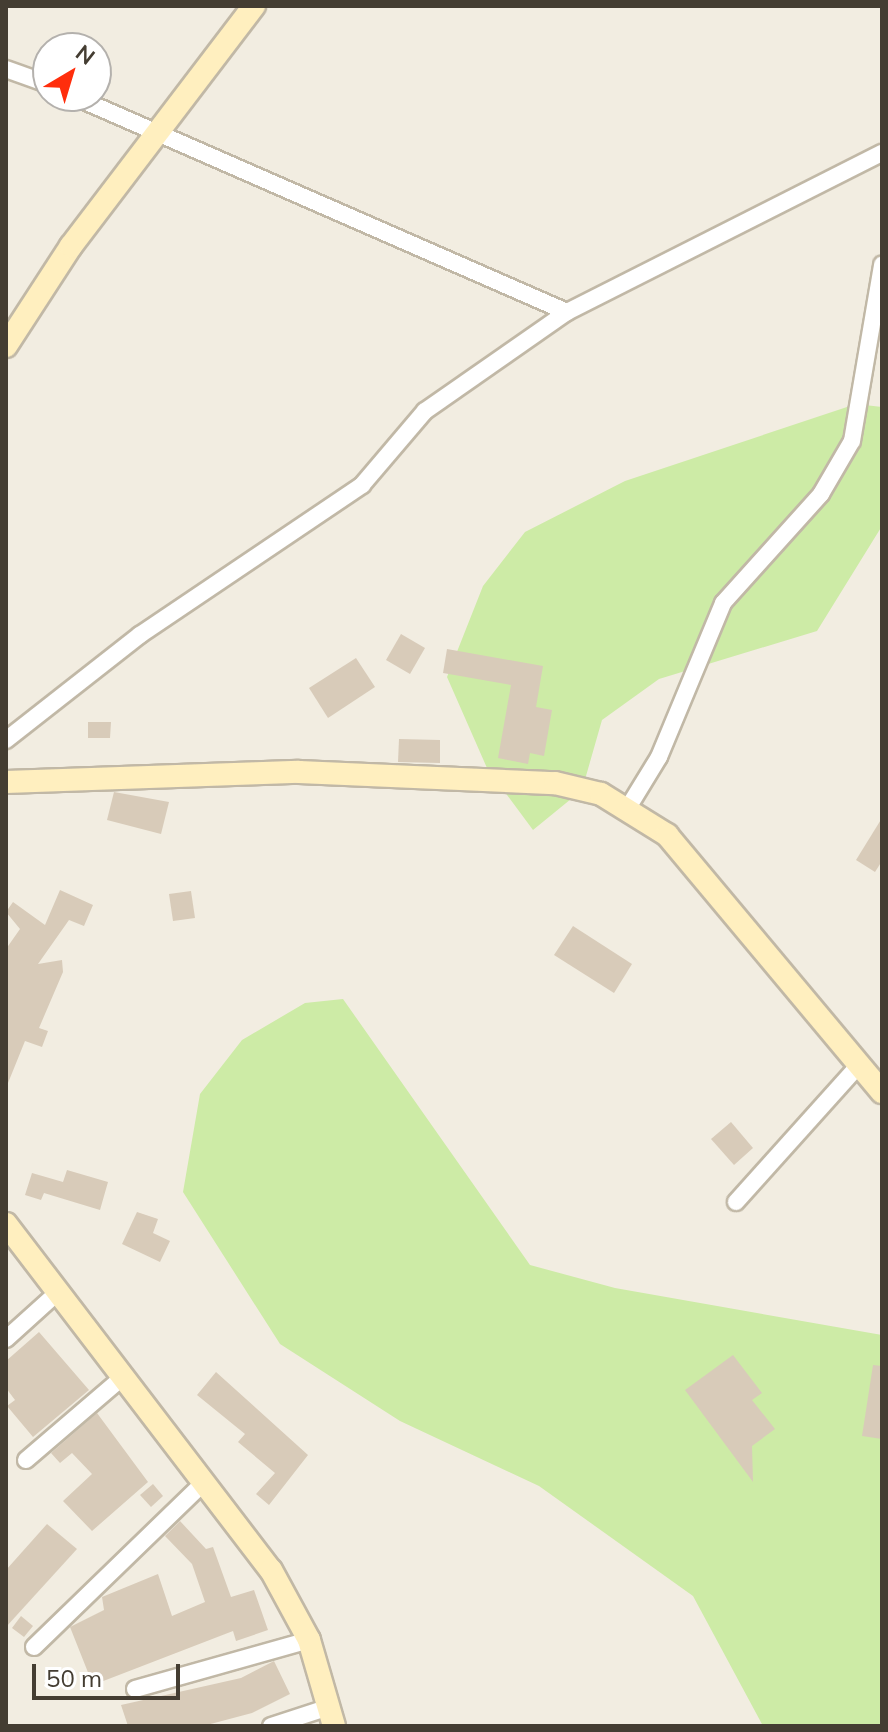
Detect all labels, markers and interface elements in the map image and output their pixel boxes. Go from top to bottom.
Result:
north arrow [32,32,112,112]
text: N [70,39,101,71]
scale bar [36,1648,184,1698]
text: 50 m [46,1663,102,1693]

